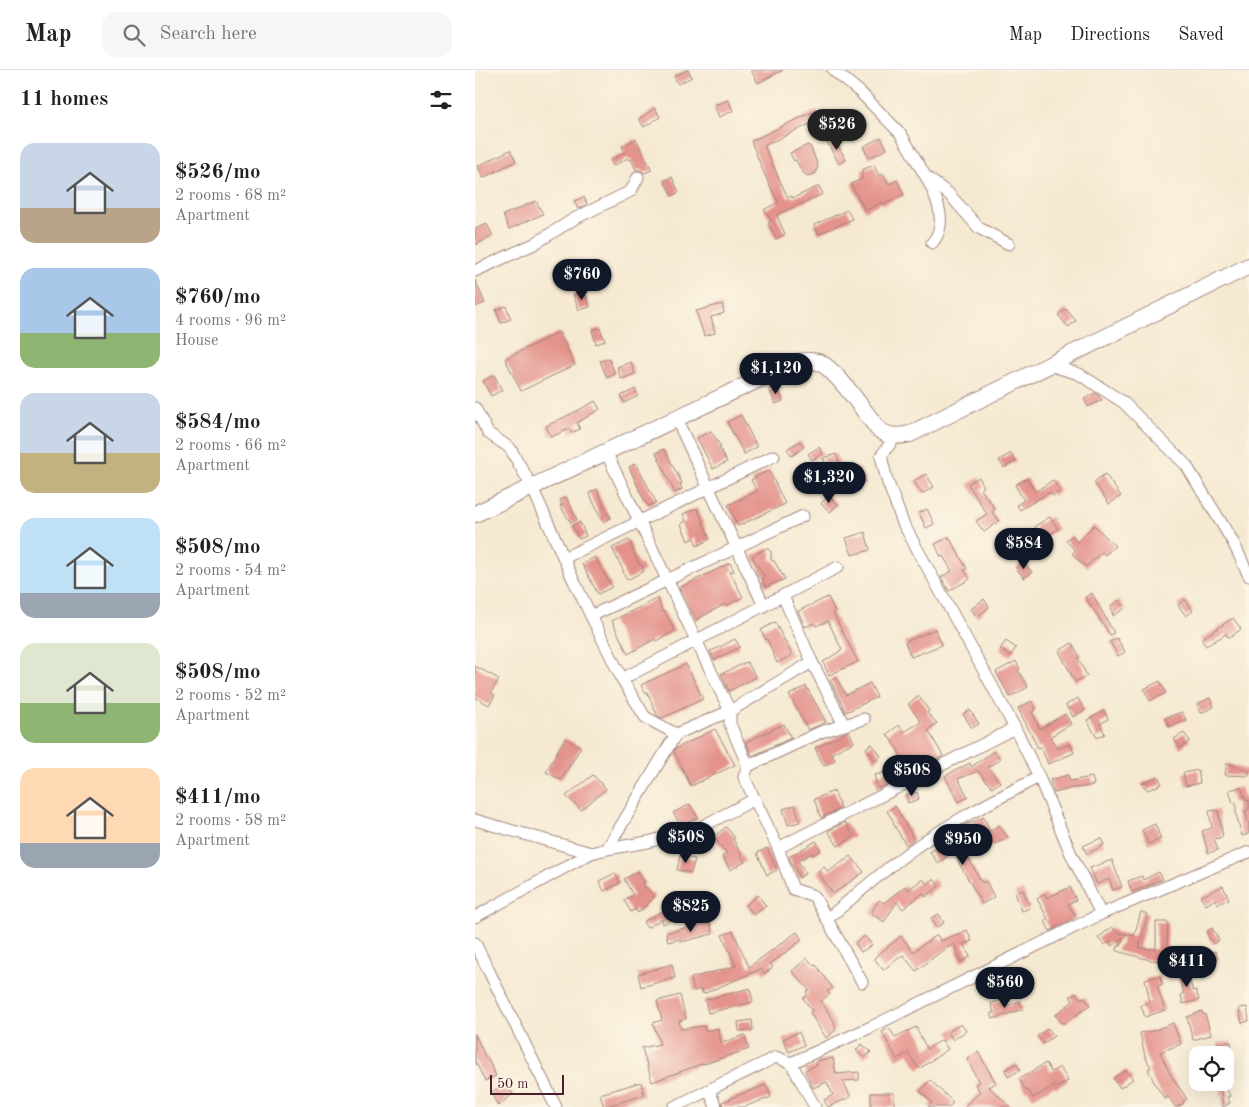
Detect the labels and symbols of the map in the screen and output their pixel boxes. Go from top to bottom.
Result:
pin: $526 [807,108,867,151]
pin: $760 [552,258,612,301]
pin: $1,120 [735,352,817,395]
pin: $1,320 [788,462,870,504]
pin: $584 [994,528,1054,570]
pin: $508 [882,754,942,797]
pin: $508 [656,822,716,864]
pin: $950 [933,824,993,866]
pin: $825 [661,890,721,933]
pin: $411 [1157,946,1217,988]
pin: $560 [975,966,1035,1009]
scale bar [490,1072,564,1095]

